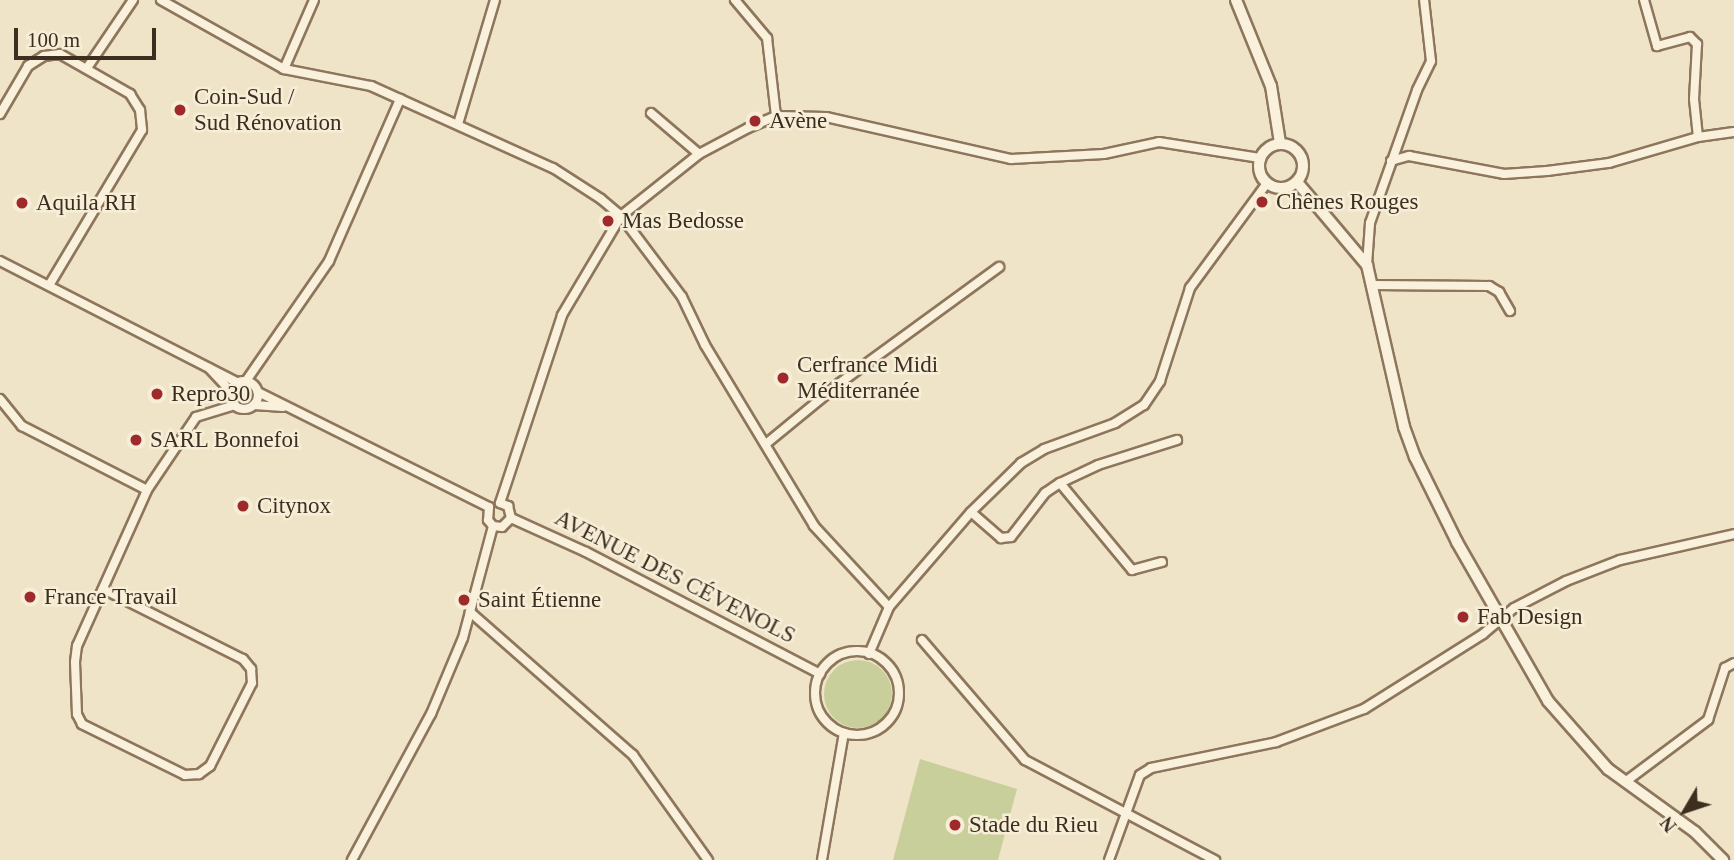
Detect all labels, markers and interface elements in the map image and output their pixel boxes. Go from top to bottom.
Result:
scale bar [18,14,159,58]
text: 100 m [27,28,80,52]
place label: Coin-Sud / Sud Rénovation [194,83,342,137]
marker: Coin-Sud / Sud Rénovation [172,102,188,118]
place label: Avène [769,107,827,135]
marker: Avène [747,113,763,129]
place label: Chênes Rouges [1276,188,1418,216]
place label: Aquila RH [36,189,136,217]
marker: Chênes Rouges [1254,194,1270,210]
marker: Aquila RH [14,195,30,211]
place label: Mas Bedosse [622,207,744,235]
marker: Mas Bedosse [600,213,616,229]
place label: Cerfrance Midi Méditerranée [797,351,938,405]
marker: Cerfrance Midi Méditerranée [775,370,791,386]
place label: Repro30 [171,380,250,408]
marker: Repro30 [149,386,165,402]
place label: SARL Bonnefoi [150,426,300,454]
marker: SARL Bonnefoi [128,432,144,448]
place label: Citynox [257,492,331,520]
marker: Citynox [235,498,251,514]
street label: AVENUE DES CÉVENOLS [550,504,800,650]
place label: France Travail [44,583,178,611]
place label: Saint Étienne [478,586,601,614]
marker: France Travail [22,589,38,605]
marker: Saint Étienne [456,592,472,608]
place label: Fab Design [1477,603,1582,631]
marker: Fab Design [1455,609,1471,625]
north arrow [1650,776,1720,846]
place label: Stade du Rieu [969,811,1098,839]
text: N [1656,813,1681,836]
marker: Stade du Rieu [947,817,963,833]

